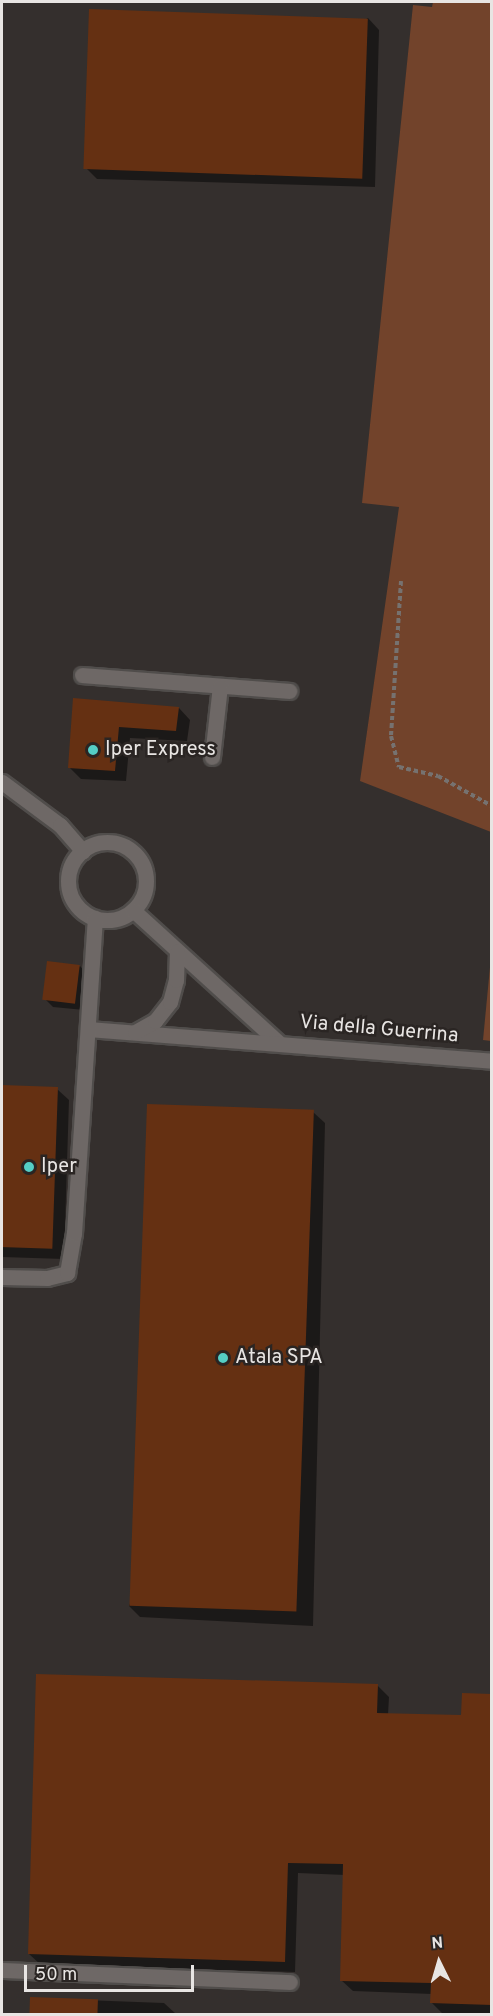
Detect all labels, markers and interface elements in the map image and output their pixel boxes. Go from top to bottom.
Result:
place label: Iper Express [105,738,216,762]
marker: Iper Express [86,743,100,757]
street label: Via della Guerrina [299,1011,459,1049]
place label: Iper [41,1155,77,1179]
marker: Iper [22,1160,36,1174]
place label: Atala SPA [235,1346,323,1370]
marker: Atala SPA [216,1351,230,1365]
north arrow [409,1932,469,1992]
text: N [431,1934,444,1955]
scale bar [27,1953,196,1991]
text: 50 m [35,1964,77,1987]

